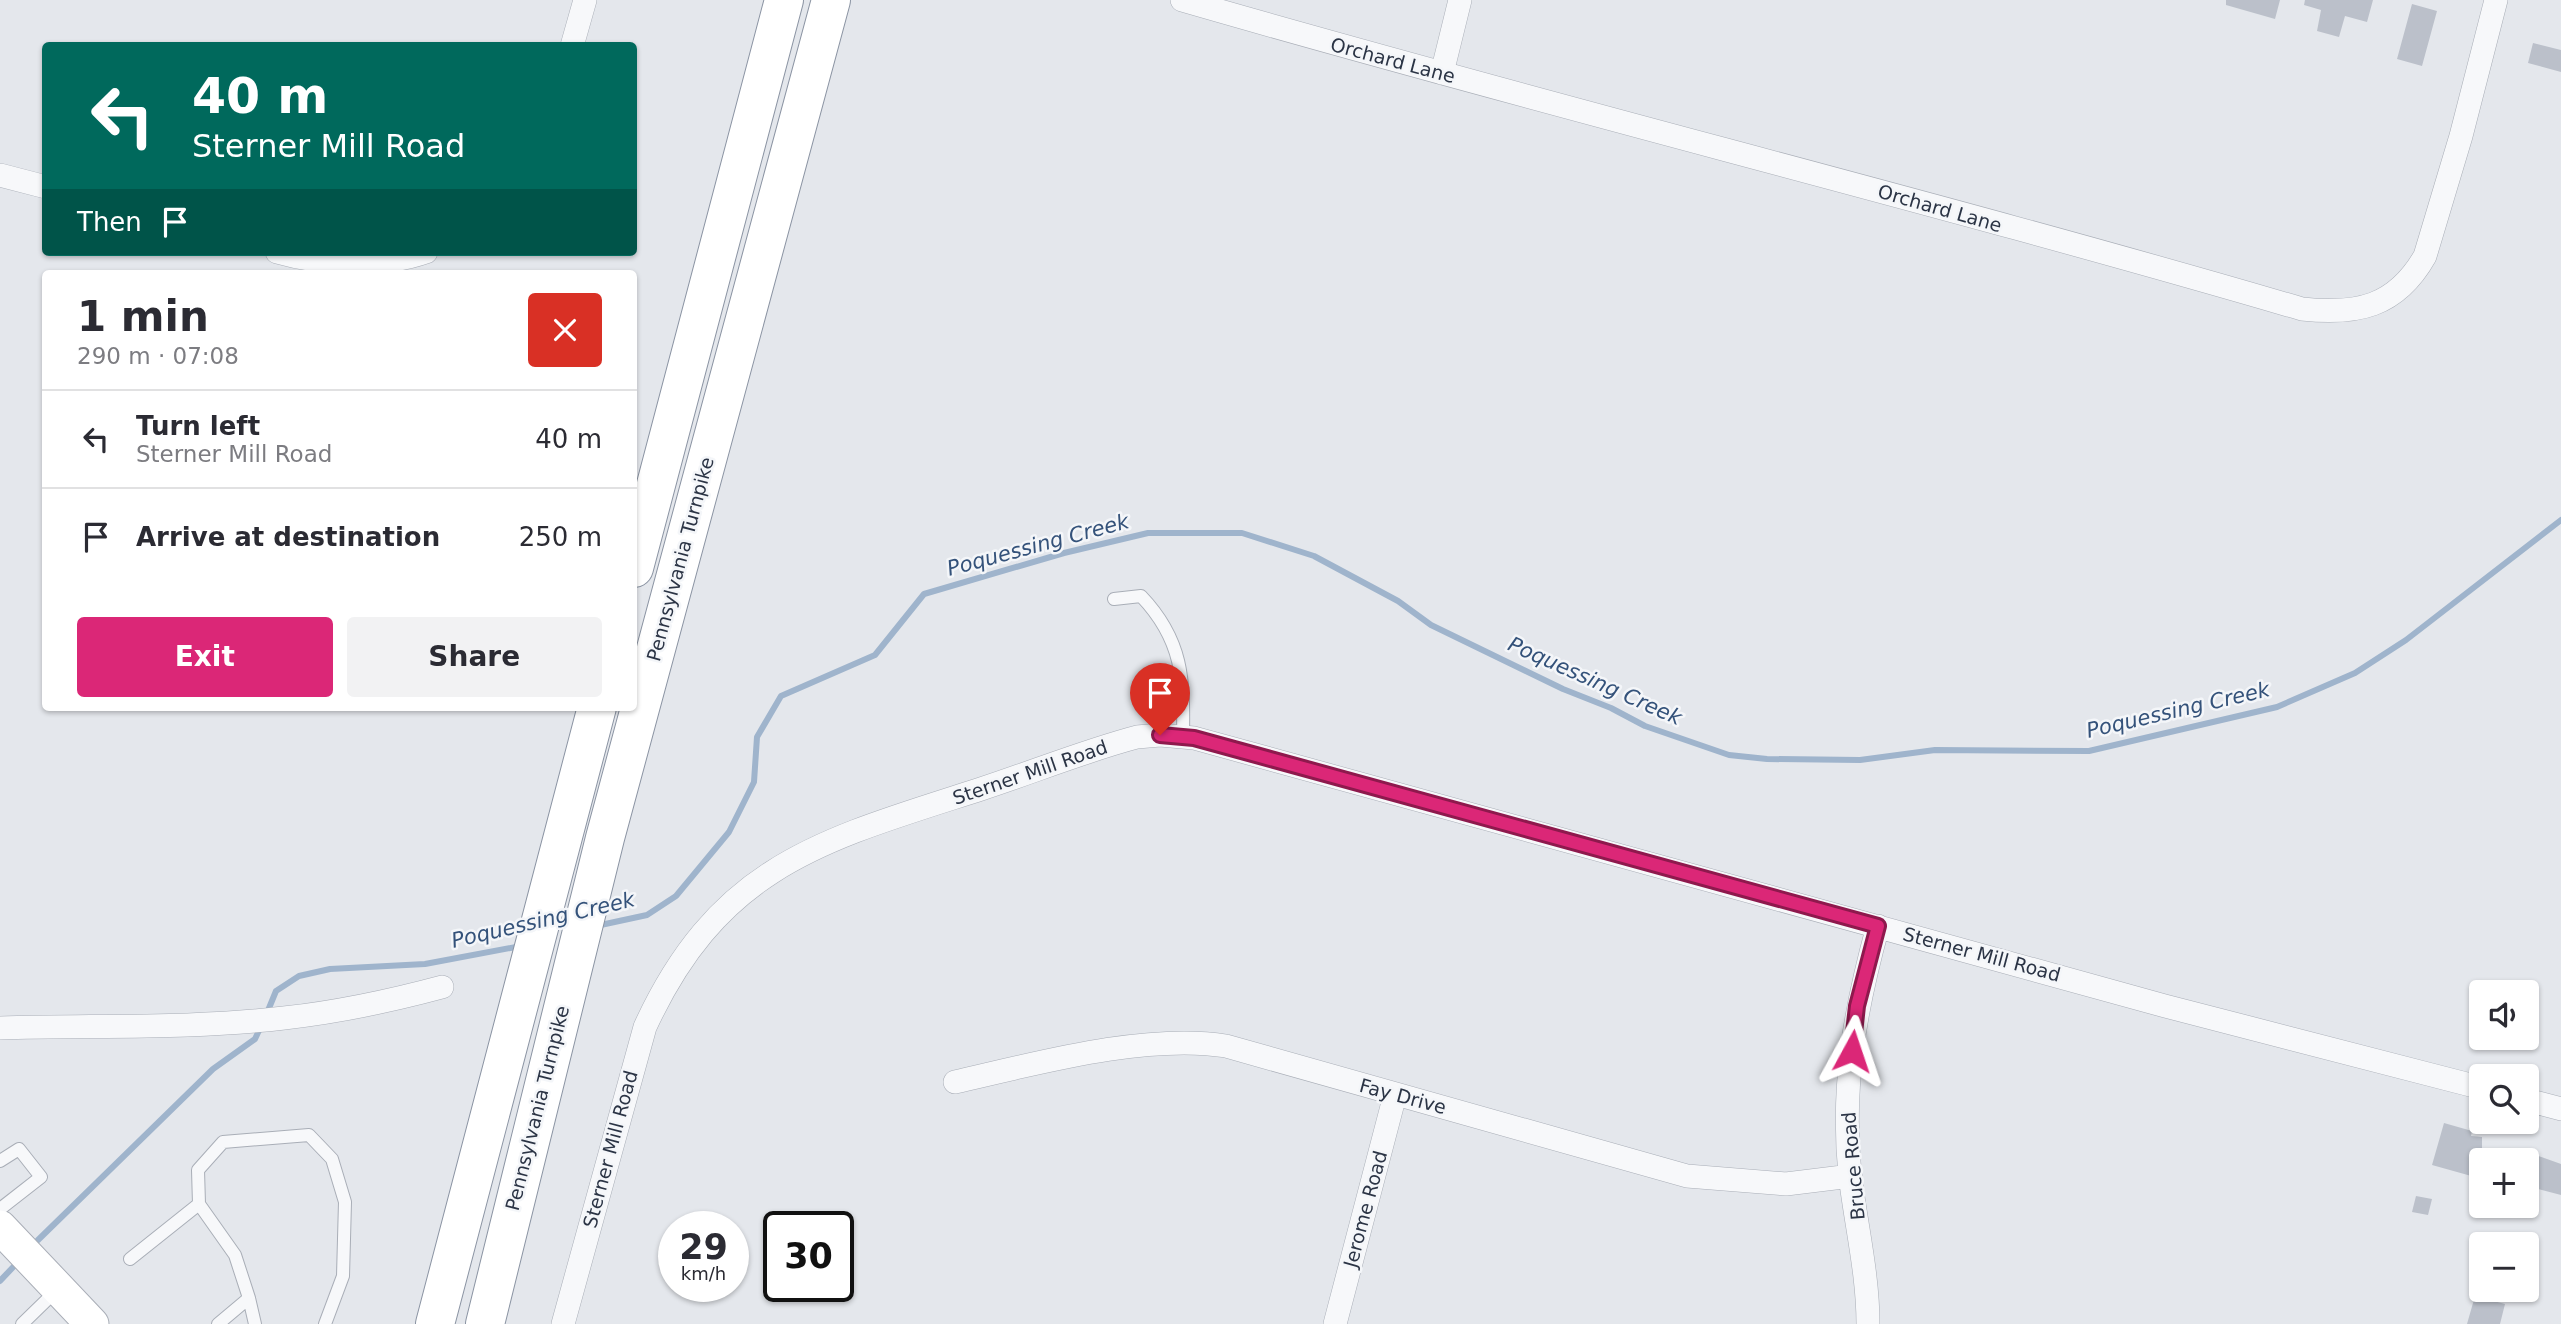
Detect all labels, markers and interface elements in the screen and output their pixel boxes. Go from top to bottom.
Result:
street label: Orchard Lane [1328,33,1458,87]
text: 40 m [192,68,328,125]
icon: left [77,70,168,161]
text: Sterner Mill Road [192,127,465,165]
street label: Orchard Lane [1875,180,2005,236]
icon: arrive [156,203,194,241]
text: Then [77,207,142,237]
text: 1 min [77,292,209,341]
button: close [528,293,602,367]
text: 290 m · 07:08 [77,343,239,369]
text: Turn left [136,411,260,441]
icon: left [77,420,115,458]
text: 40 m [535,424,602,454]
text: Sterner Mill Road [136,441,332,467]
street label: Pennsylvania Turnpike [642,454,718,664]
water label: Poquessing Creek [944,509,1132,581]
icon: arrive [77,518,115,556]
text: Arrive at destination [136,522,440,552]
text: 250 m [519,522,602,552]
button: Exit [77,617,333,697]
button: Share [347,617,602,697]
water label: Poquessing Creek [1505,632,1686,730]
pin [1130,663,1190,735]
icon: arrive [1141,674,1179,712]
water label: Poquessing Creek [2084,677,2273,743]
street label: Sterner Mill Road [950,735,1110,809]
water label: Poquessing Creek [449,887,638,953]
street label: Sterner Mill Road [1901,922,2063,986]
map controls [2469,980,2539,1302]
button: sound [2469,980,2539,1050]
street label: Pennsylvania Turnpike [501,1003,573,1213]
position arrow [1815,1014,1889,1088]
button: search [2469,1064,2539,1134]
street label: Sterner Mill Road [578,1068,642,1230]
street label: Fay Drive [1357,1074,1449,1118]
street label: Bruce Road [1837,1111,1869,1221]
street label: Jerome Road [1339,1148,1391,1271]
button: + [2469,1148,2539,1218]
speed limit sign: 30 [763,1211,854,1302]
text: 29 [679,1227,728,1267]
button: − [2469,1232,2539,1302]
text: km/h [681,1263,726,1284]

